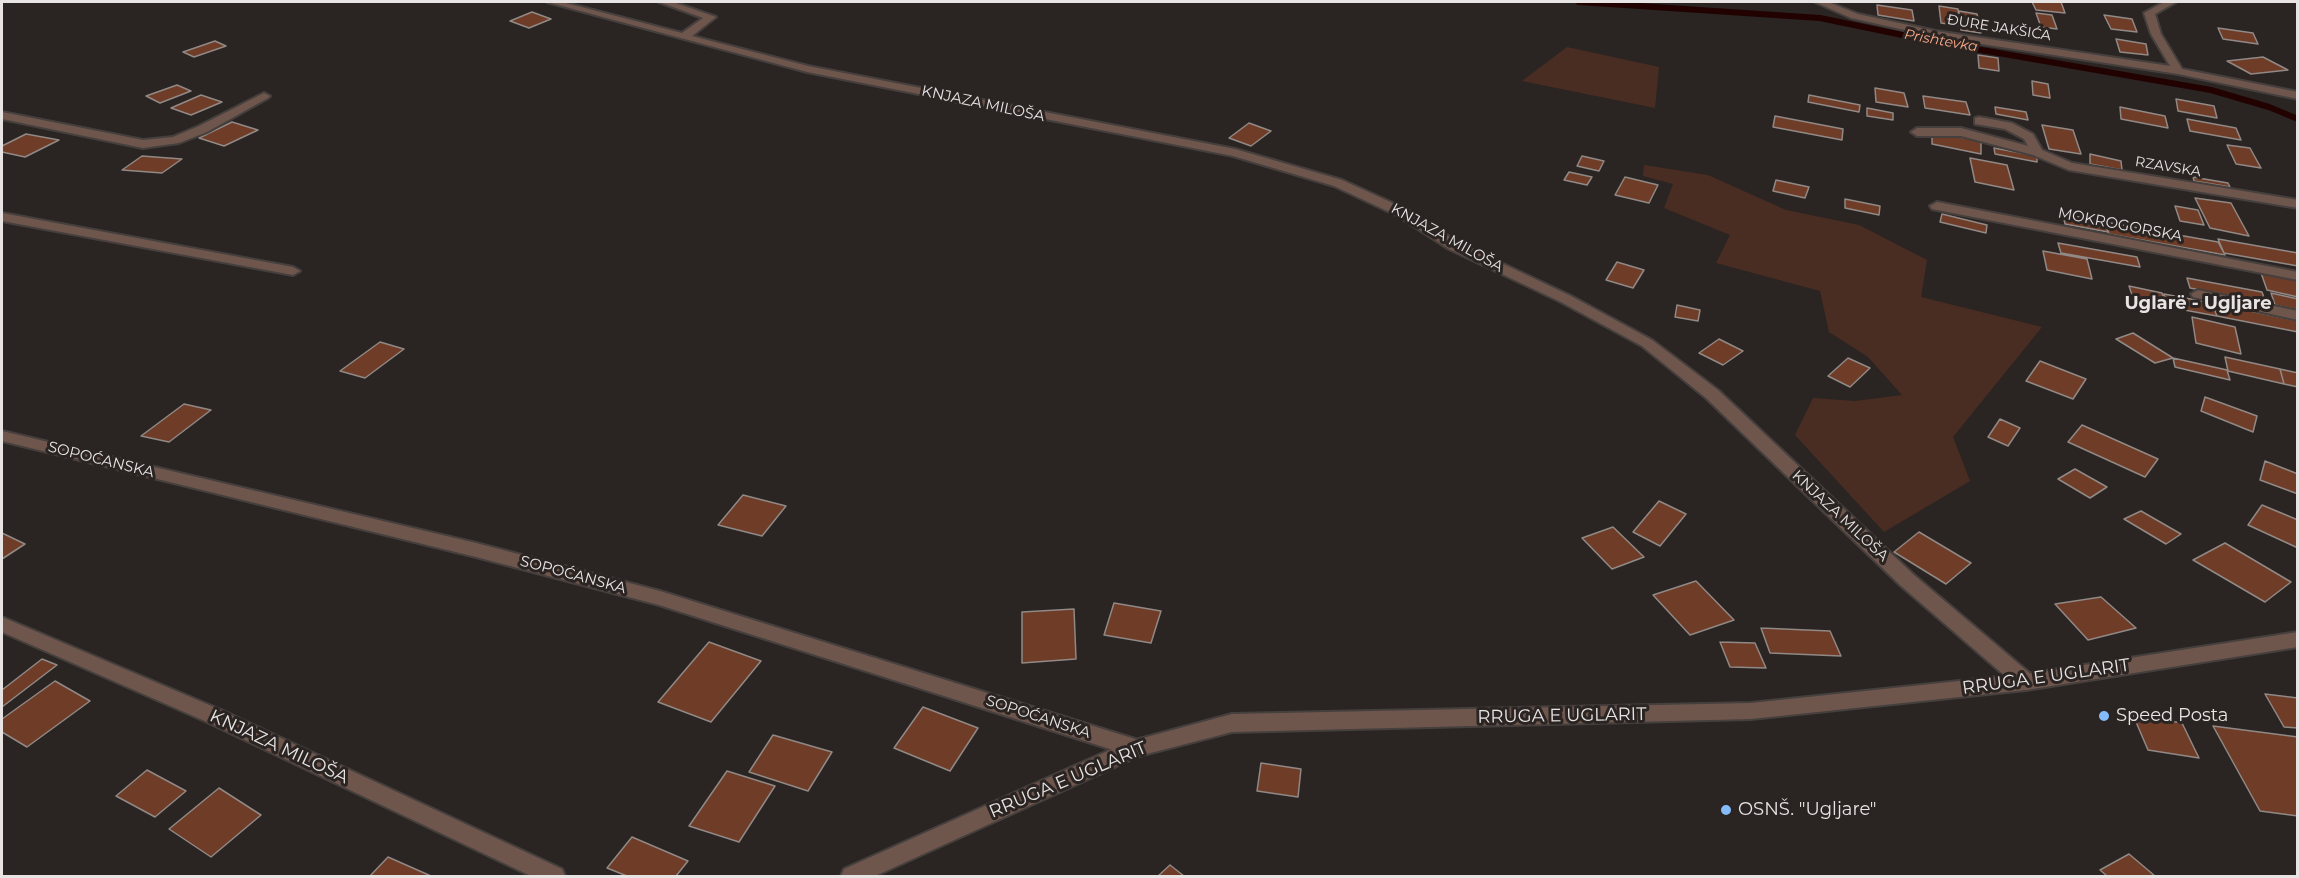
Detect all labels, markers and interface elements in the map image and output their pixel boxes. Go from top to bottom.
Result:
street label: ĐURE JAKŠIĆA [1946,11,2052,45]
water label: Prishtevka [1903,26,1979,56]
street label: KNJAZA MILOŠA [920,82,1046,126]
street label: RZAVSKA [2134,153,2202,181]
street label: KNJAZA MILOŠA [1388,200,1506,276]
street label: MOKROGORSKA [2056,204,2184,246]
district label: Uglarë - Ugljare [2124,293,2272,315]
street label: SOPOĆANSKA [46,438,156,482]
street label: KNJAZA MILOŠA [1788,467,1892,565]
street label: SOPOĆANSKA [518,552,628,598]
street label: RRUGA E UGLARIT [1961,655,2131,699]
street label: SOPOĆANSKA [983,692,1093,742]
street label: RRUGA E UGLARIT [1477,704,1647,728]
street label: KNJAZA MILOŠA [206,705,352,789]
place label: Speed Posta [2116,705,2228,727]
marker: Speed Posta [2097,709,2111,723]
street label: RRUGA E UGLARIT [986,737,1150,823]
place label: OSNŠ. "Ugljare" [1738,799,1877,821]
marker: OSNŠ. "Ugljare" [1719,803,1733,817]

